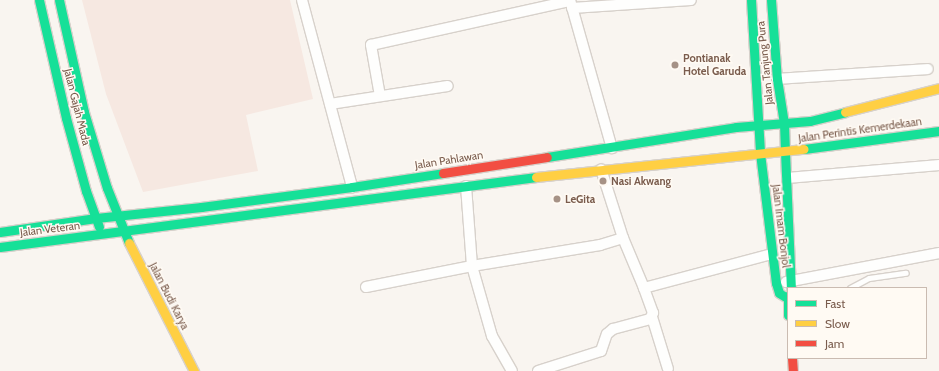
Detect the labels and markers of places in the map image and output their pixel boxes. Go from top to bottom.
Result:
place label: Pontianak Hotel Garuda [683,52,746,78]
marker: Pontianak Hotel Garuda [670,60,680,70]
place label: Nasi Akwang [611,174,671,188]
marker: Nasi Akwang [598,176,608,186]
place label: LeGita [565,192,595,206]
marker: LeGita [552,194,562,204]

